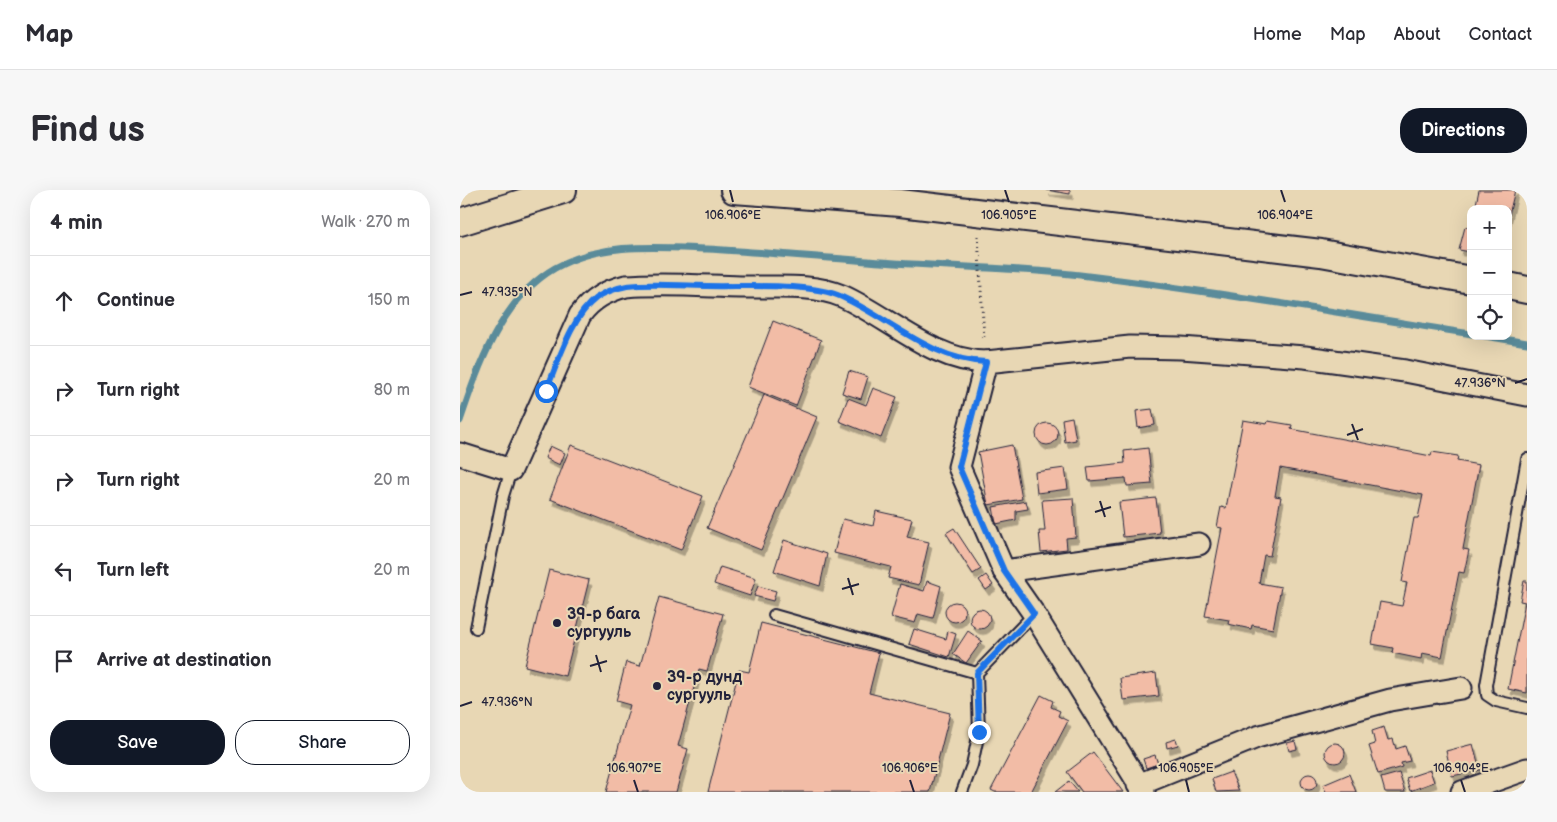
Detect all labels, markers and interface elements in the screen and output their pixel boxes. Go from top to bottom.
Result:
text: Map [25,20,73,49]
text: Home [1253,24,1302,45]
text: Map [1330,24,1366,45]
text: About [1394,24,1441,45]
text: Contact [1469,24,1532,45]
button: Directions [1400,108,1527,153]
text: Find us [30,109,145,152]
map controls [1467,205,1512,340]
button: + [1467,205,1512,250]
text: 106.906°E [705,208,761,223]
text: 106.905°E [981,208,1037,223]
text: 106.904°E [1257,208,1313,223]
text: 4 min [50,210,103,235]
text: Walk · 270 m [321,213,410,232]
button: − [1467,250,1512,295]
text: 47.935°N [481,285,533,300]
icon: ahead [50,287,78,315]
text: Continue [97,289,175,312]
text: 150 m [368,291,410,310]
button: locate [1467,295,1512,340]
text: 47.936°N [1454,376,1506,391]
icon: right [50,377,78,405]
text: Turn right [97,379,180,402]
route start [535,380,558,403]
text: 80 m [374,381,410,400]
icon: right [50,467,78,495]
text: Turn right [97,469,180,492]
text: 20 m [374,471,410,490]
icon: left [50,557,78,585]
text: Turn left [97,559,169,582]
text: 20 m [374,561,410,580]
place label: 39-р бага сургууль [567,605,641,642]
marker: 39-р бага сургууль [551,617,563,629]
icon: arrive [50,647,78,675]
text: Arrive at destination [97,649,272,672]
place label: 39-р дунд сургууль [667,668,743,705]
marker: 39-р дунд сургууль [651,680,663,692]
text: 47.936°N [481,695,533,710]
button: Save [50,720,225,765]
button: Share [235,720,410,765]
route end [968,721,991,744]
text: 106.907°E [607,761,661,776]
text: 106.906°E [882,761,938,776]
text: 106.905°E [1158,761,1214,776]
text: 106.904°E [1433,761,1489,776]

